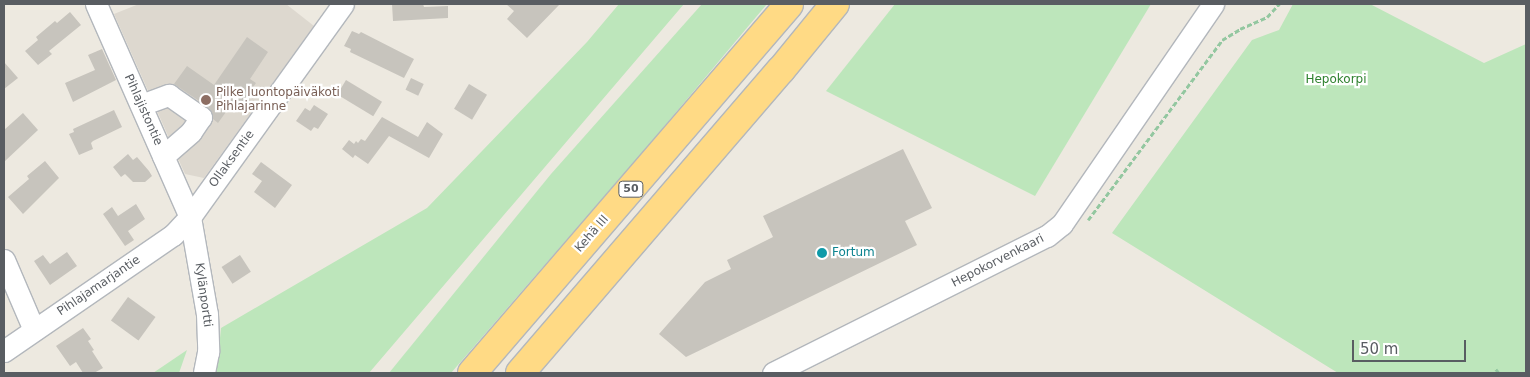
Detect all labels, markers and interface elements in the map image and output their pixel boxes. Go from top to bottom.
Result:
street label: Pihlajistontie [121,72,165,148]
park label: Hepokorpi [1305,73,1367,87]
place label: Pilke luontopäiväkoti Pihlajarinne [216,86,340,114]
marker: Pilke luontopäiväkoti Pihlajarinne [200,94,212,106]
street label: Ollaksentie [206,128,258,190]
road number: 50 [617,180,645,198]
street label: Kehä III [572,213,612,255]
street label: Hepokorvenkaari [949,231,1047,291]
place label: Fortum [832,246,875,260]
marker: Fortum [816,247,828,259]
street label: Pihlajamarjantie [55,253,143,319]
street label: Kylänportti [191,262,215,328]
scale bar [1355,330,1469,362]
text: 50 m [1360,340,1398,358]

